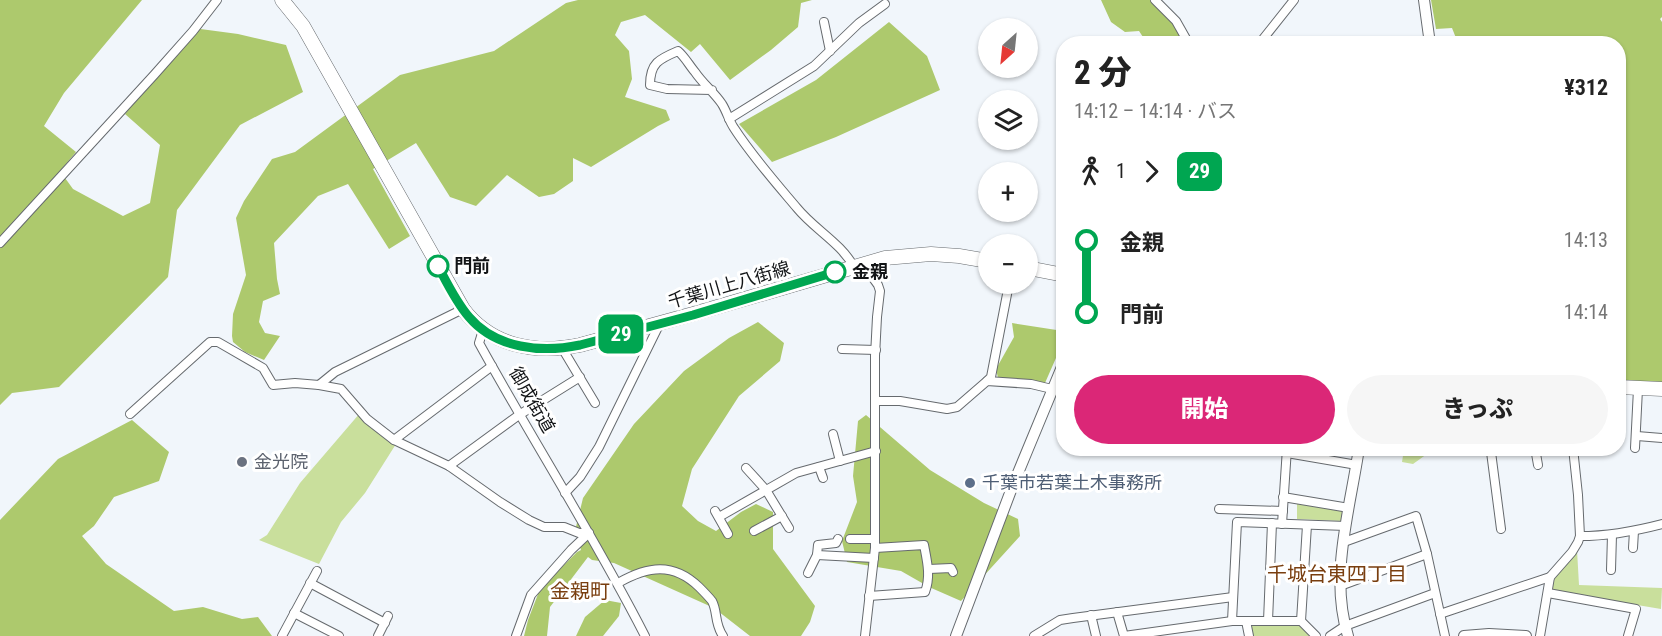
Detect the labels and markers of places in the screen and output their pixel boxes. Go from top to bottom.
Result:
marker: 門前 [427,255,449,277]
place label: 門前 [454,255,490,276]
marker: 金親 [824,261,846,283]
place label: 金親 [852,261,888,282]
place label: 金光院 [254,451,308,472]
marker: 金光院 [235,455,249,469]
place label: 千葉市若葉土木事務所 [982,472,1162,493]
marker: 千葉市若葉土木事務所 [963,476,977,490]

